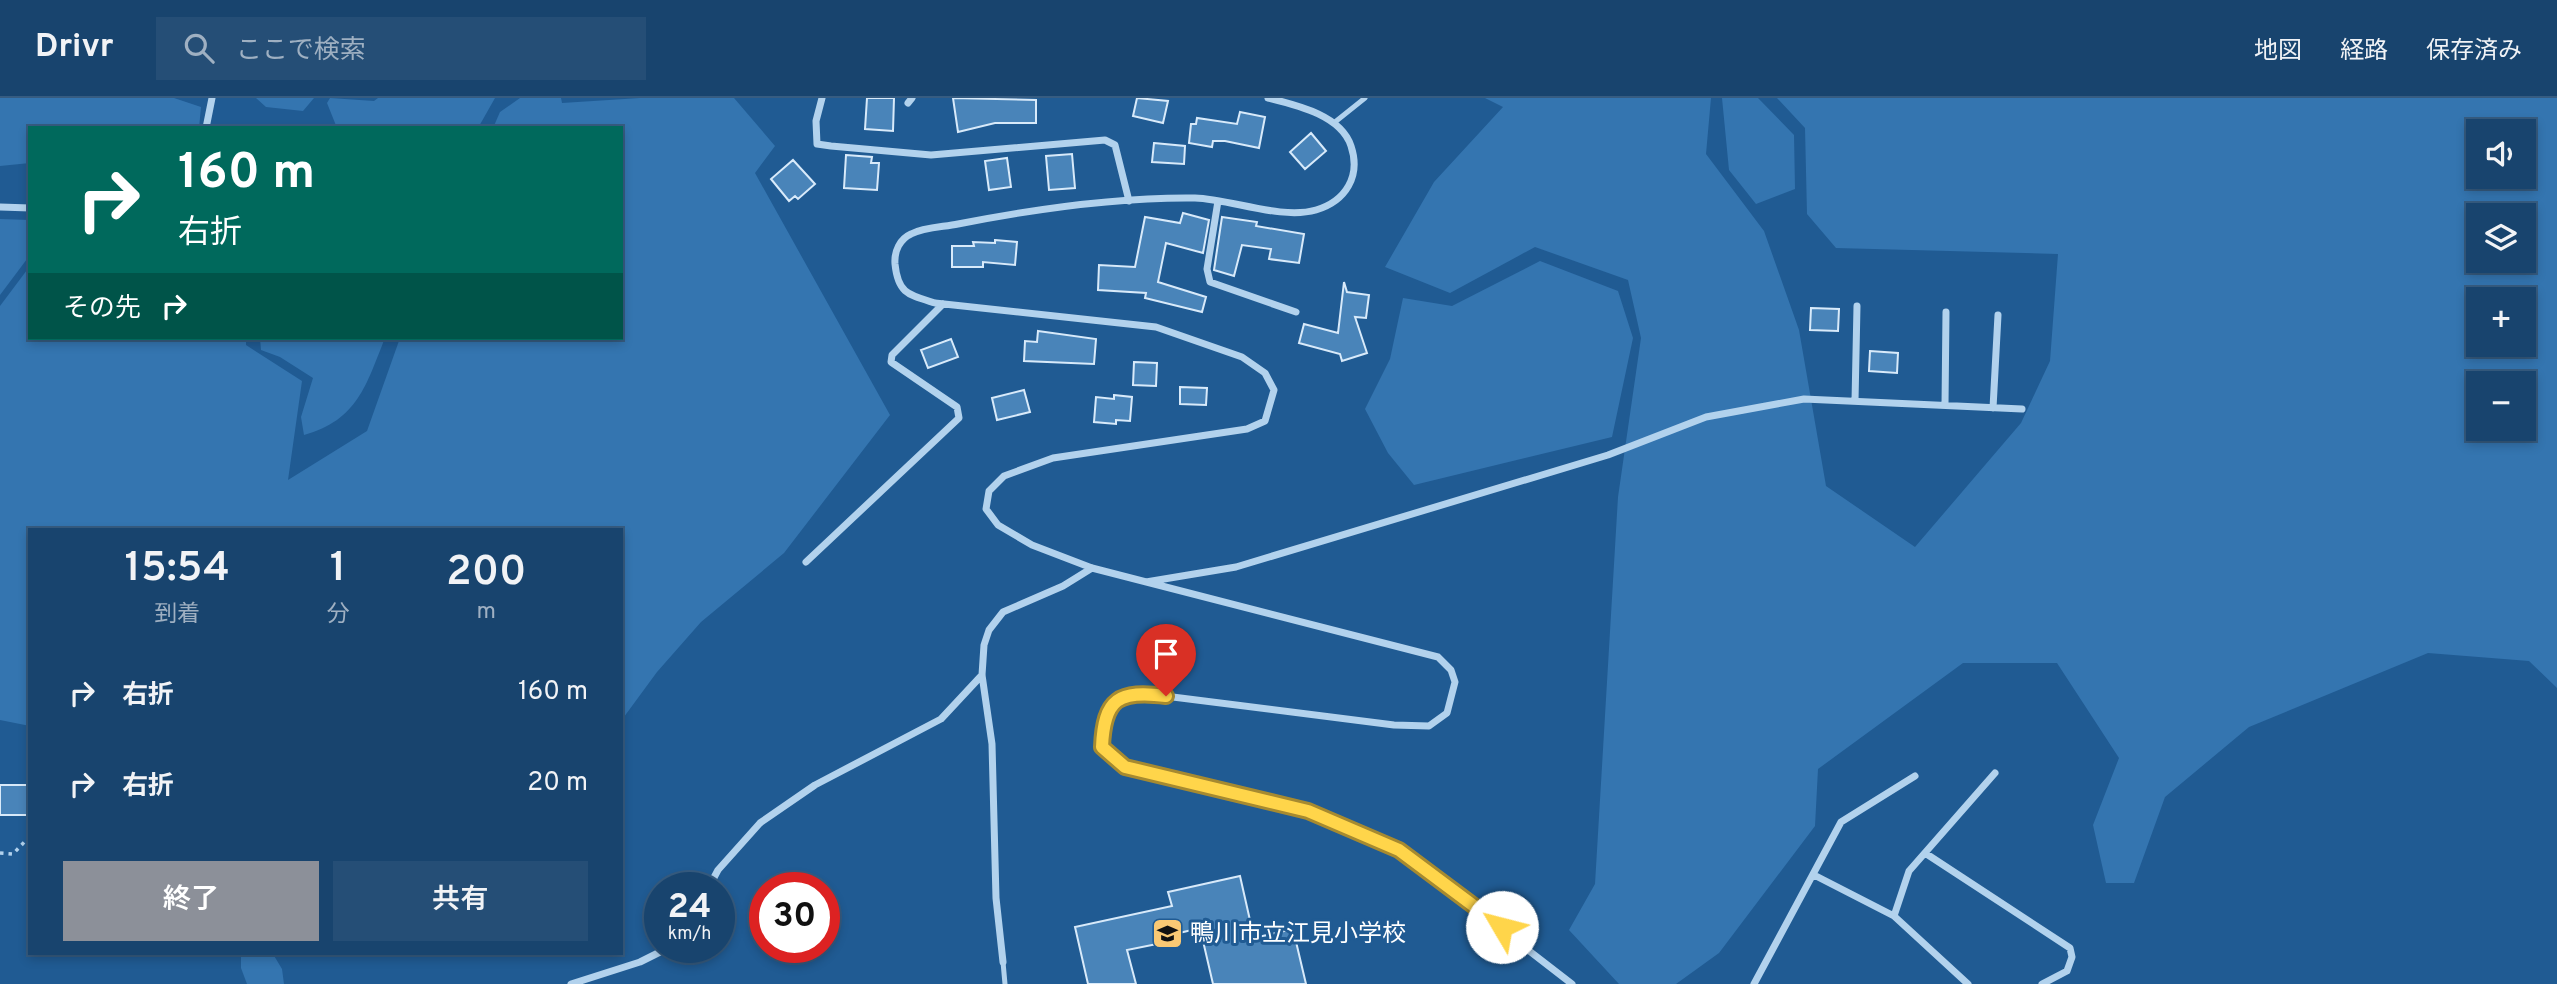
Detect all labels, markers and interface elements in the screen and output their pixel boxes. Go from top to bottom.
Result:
search box [156,17,646,80]
text: Drivr [35,27,114,69]
icon: search [180,29,218,67]
text: ここで検索 [236,35,366,68]
text: 地図 [2254,37,2302,67]
text: 経路 [2340,37,2388,67]
text: 保存済み [2426,37,2522,67]
map controls [2466,119,2536,441]
button: sound [2466,119,2536,189]
text: 160 m [178,144,315,206]
icon: right [63,154,154,245]
button: layers [2466,203,2536,273]
text: 右折 [178,214,242,254]
icon: right [155,287,193,325]
button: + [2466,287,2536,357]
text: その先 [63,293,141,326]
button: − [2466,371,2536,441]
text: 15:54 [125,543,230,596]
text: 1 [330,543,346,596]
text: 200 [446,547,526,600]
text: m [476,598,496,627]
text: 到着 [154,601,200,630]
text: 分 [326,601,349,630]
pin [1136,624,1196,696]
icon: arrive [1147,635,1185,673]
icon: right [63,674,101,712]
text: 160 m [518,676,588,709]
text: 右折 [122,680,174,713]
icon: right [63,765,101,803]
text: 20 m [527,767,588,800]
text: 右折 [122,771,174,804]
button: 終了 [63,861,319,941]
button: 共有 [333,861,588,941]
speed limit sign: 30 [749,872,840,963]
text: 24 [668,886,711,930]
position arrow [1465,890,1539,964]
school or university icon: 鴨川市立江見小学校 [1150,916,1184,950]
place label: 鴨川市立江見小学校 [1190,920,1406,950]
text: km/h [668,923,711,946]

